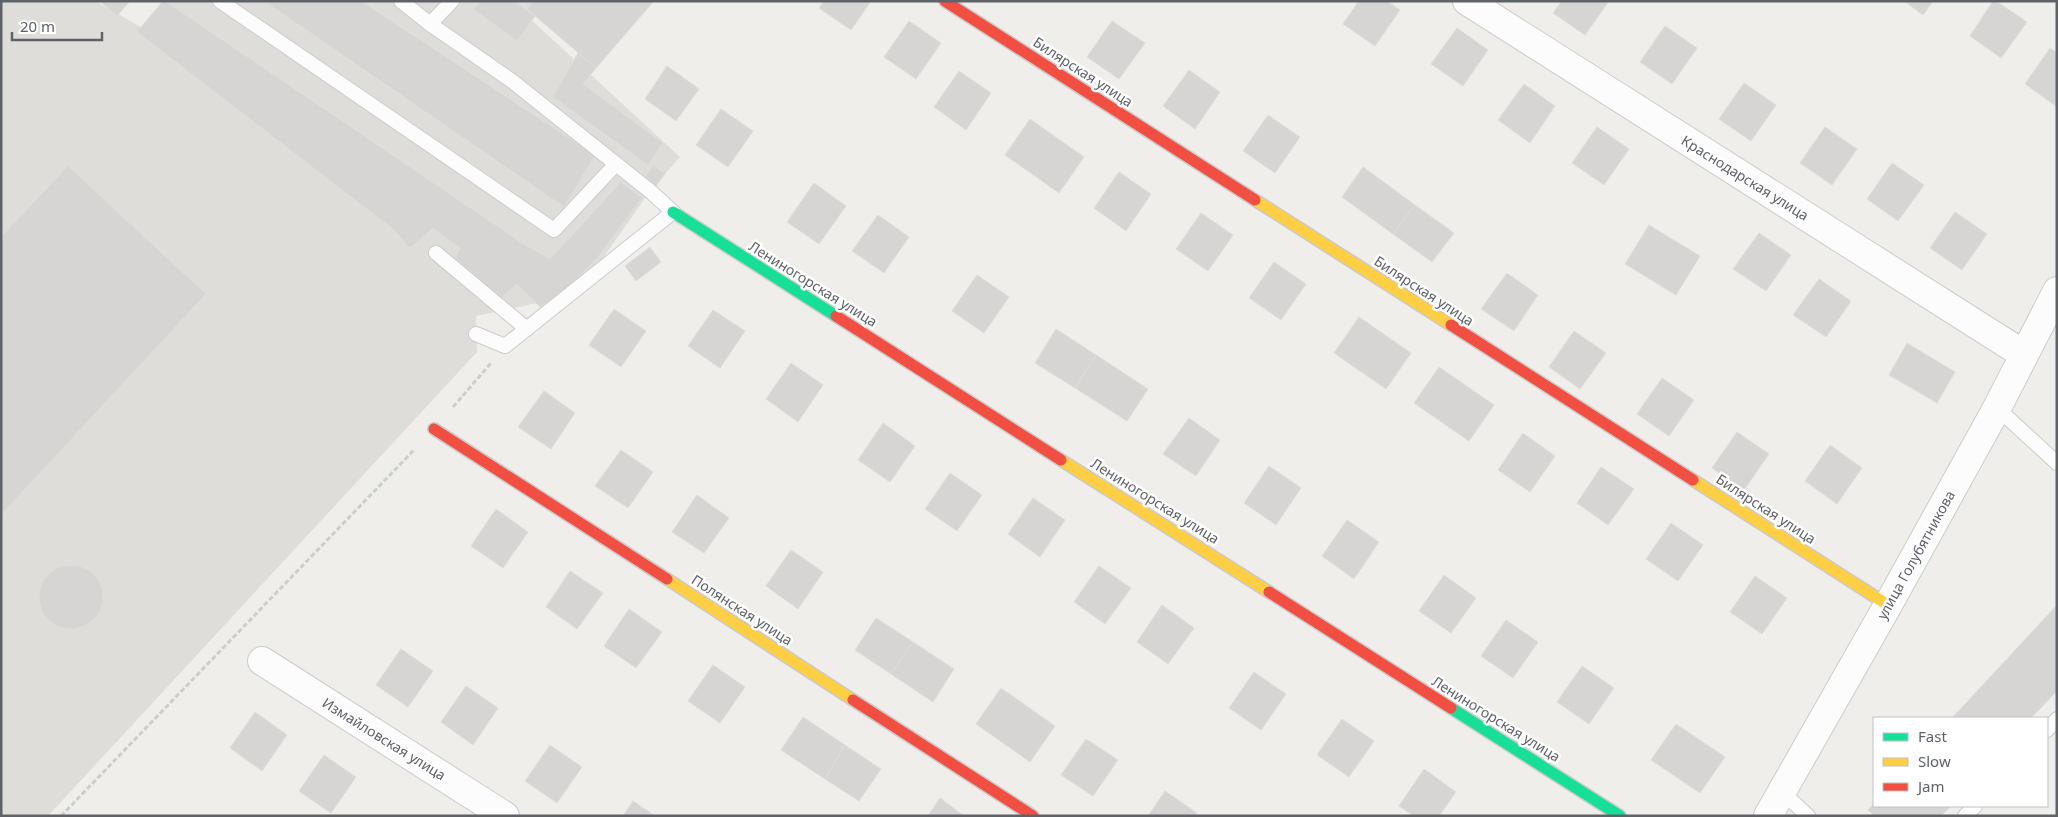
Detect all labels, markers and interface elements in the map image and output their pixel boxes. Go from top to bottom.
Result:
scale bar [12,10,102,42]
text: 20 m [20,16,55,36]
street label: Билярская улица [1030,32,1137,111]
street label: Краснодарская улица [1678,131,1813,225]
street label: Лениногорская улица [746,236,881,331]
street label: Билярская улица [1371,251,1478,330]
street label: Лениногорская улица [1088,453,1223,548]
street label: Билярская улица [1713,469,1820,548]
street label: улица Голубятникова [1872,487,1959,623]
street label: Полянская улица [688,570,796,649]
street label: Лениногорская улица [1429,671,1564,766]
street label: Измайловская улица [319,693,450,784]
legend [1873,717,2048,807]
text: Fast [1918,726,1947,746]
text: Slow [1918,751,1951,771]
text: Jam [1916,776,1945,796]

